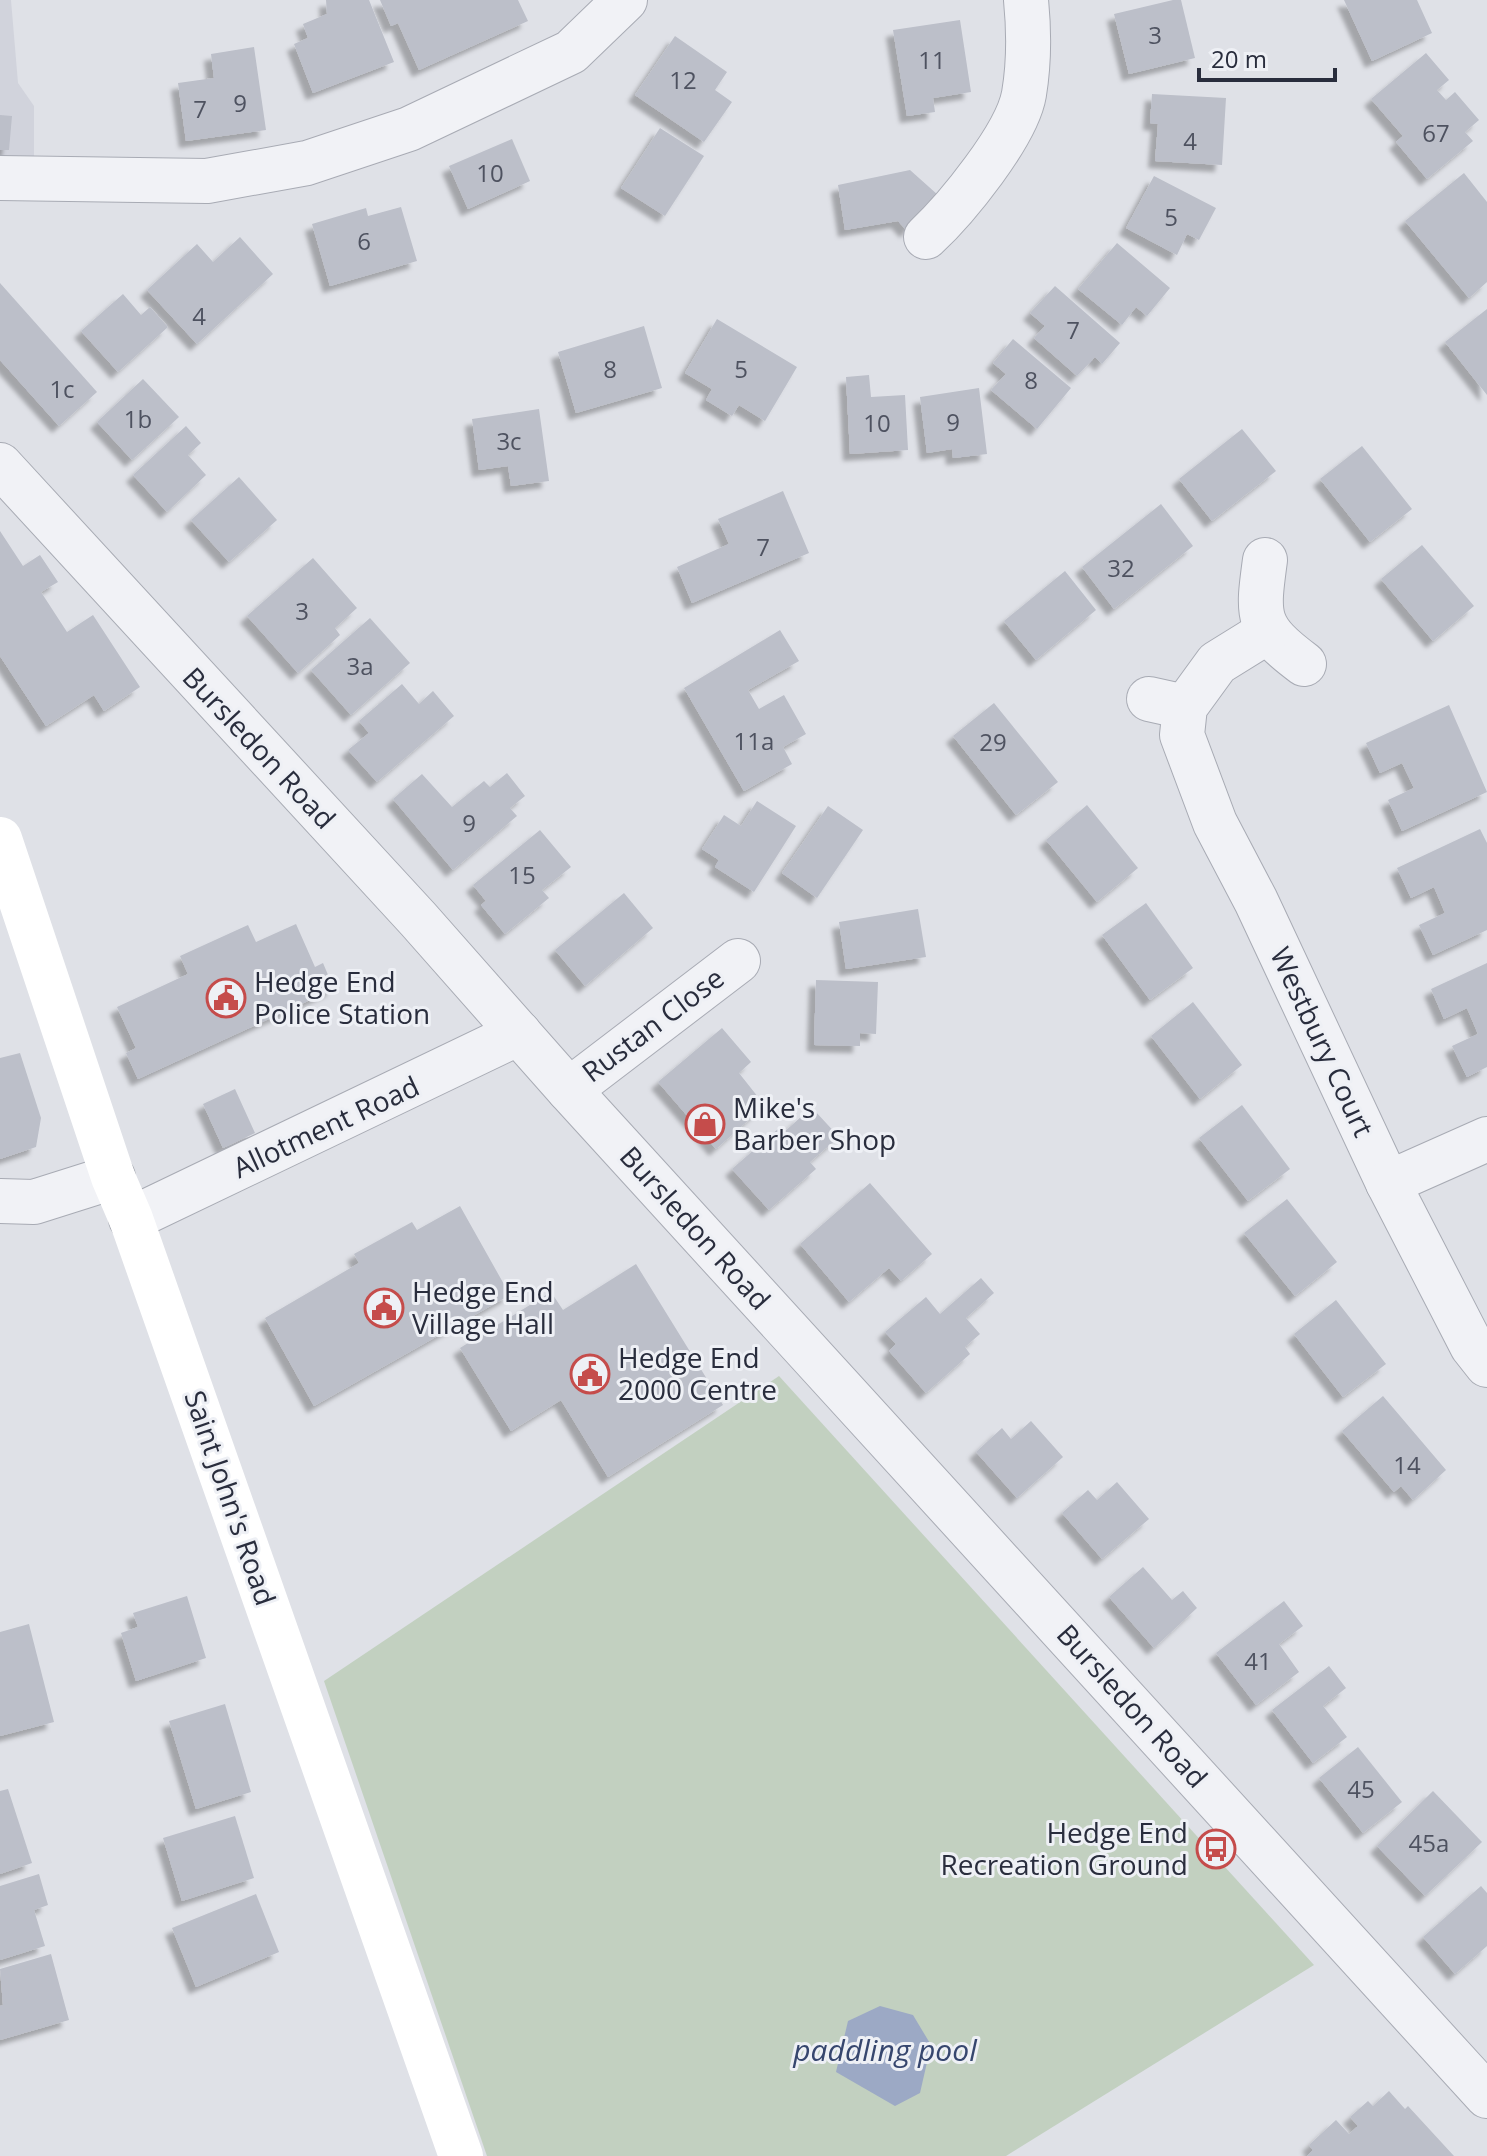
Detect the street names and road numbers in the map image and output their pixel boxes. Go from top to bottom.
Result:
street label: Bursledon Road [175,658,345,836]
street label: Westbury Court [1262,941,1383,1143]
street label: Rustan Close [574,958,731,1090]
street label: Allotment Road [226,1066,425,1186]
street label: Bursledon Road [612,1137,779,1317]
street label: Saint John's Road [176,1385,285,1610]
street label: Bursledon Road [1049,1615,1216,1795]

